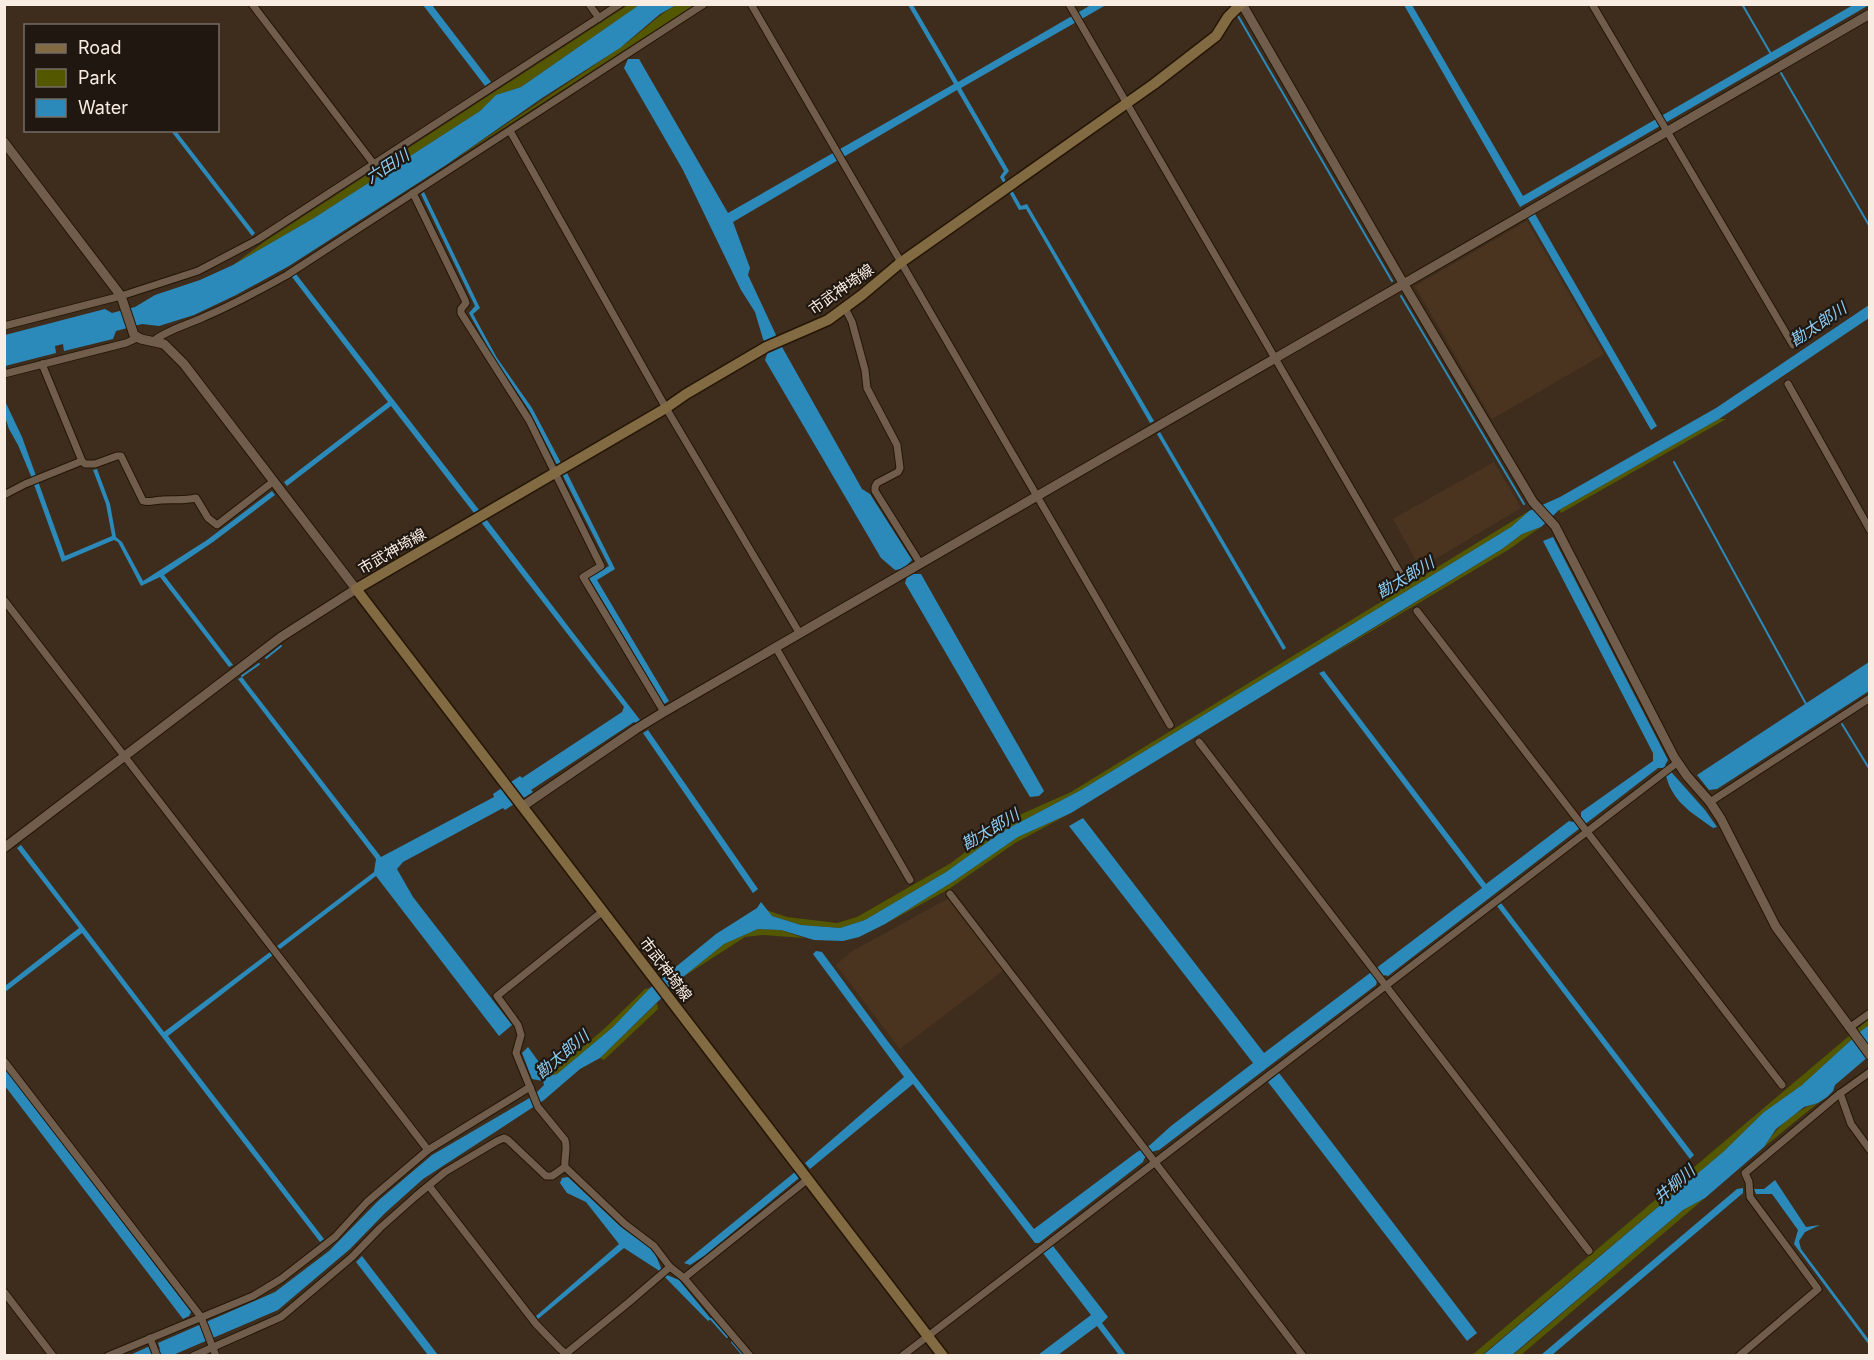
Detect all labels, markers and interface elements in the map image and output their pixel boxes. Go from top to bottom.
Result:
legend [24,24,219,132]
text: Road [78,37,121,58]
text: Park [78,67,117,88]
text: Water [78,97,128,118]
water label: 六田川 [361,143,414,187]
street label: 市武神埼線 [805,260,877,318]
water label: 勘太郎川 [1786,297,1852,350]
street label: 市武神埼線 [355,524,429,578]
water label: 勘太郎川 [1372,551,1439,602]
water label: 勘太郎川 [957,803,1024,854]
street label: 市武神埼線 [636,933,696,1005]
water label: 勘太郎川 [531,1024,594,1082]
water label: 井柳川 [1649,1159,1700,1207]

